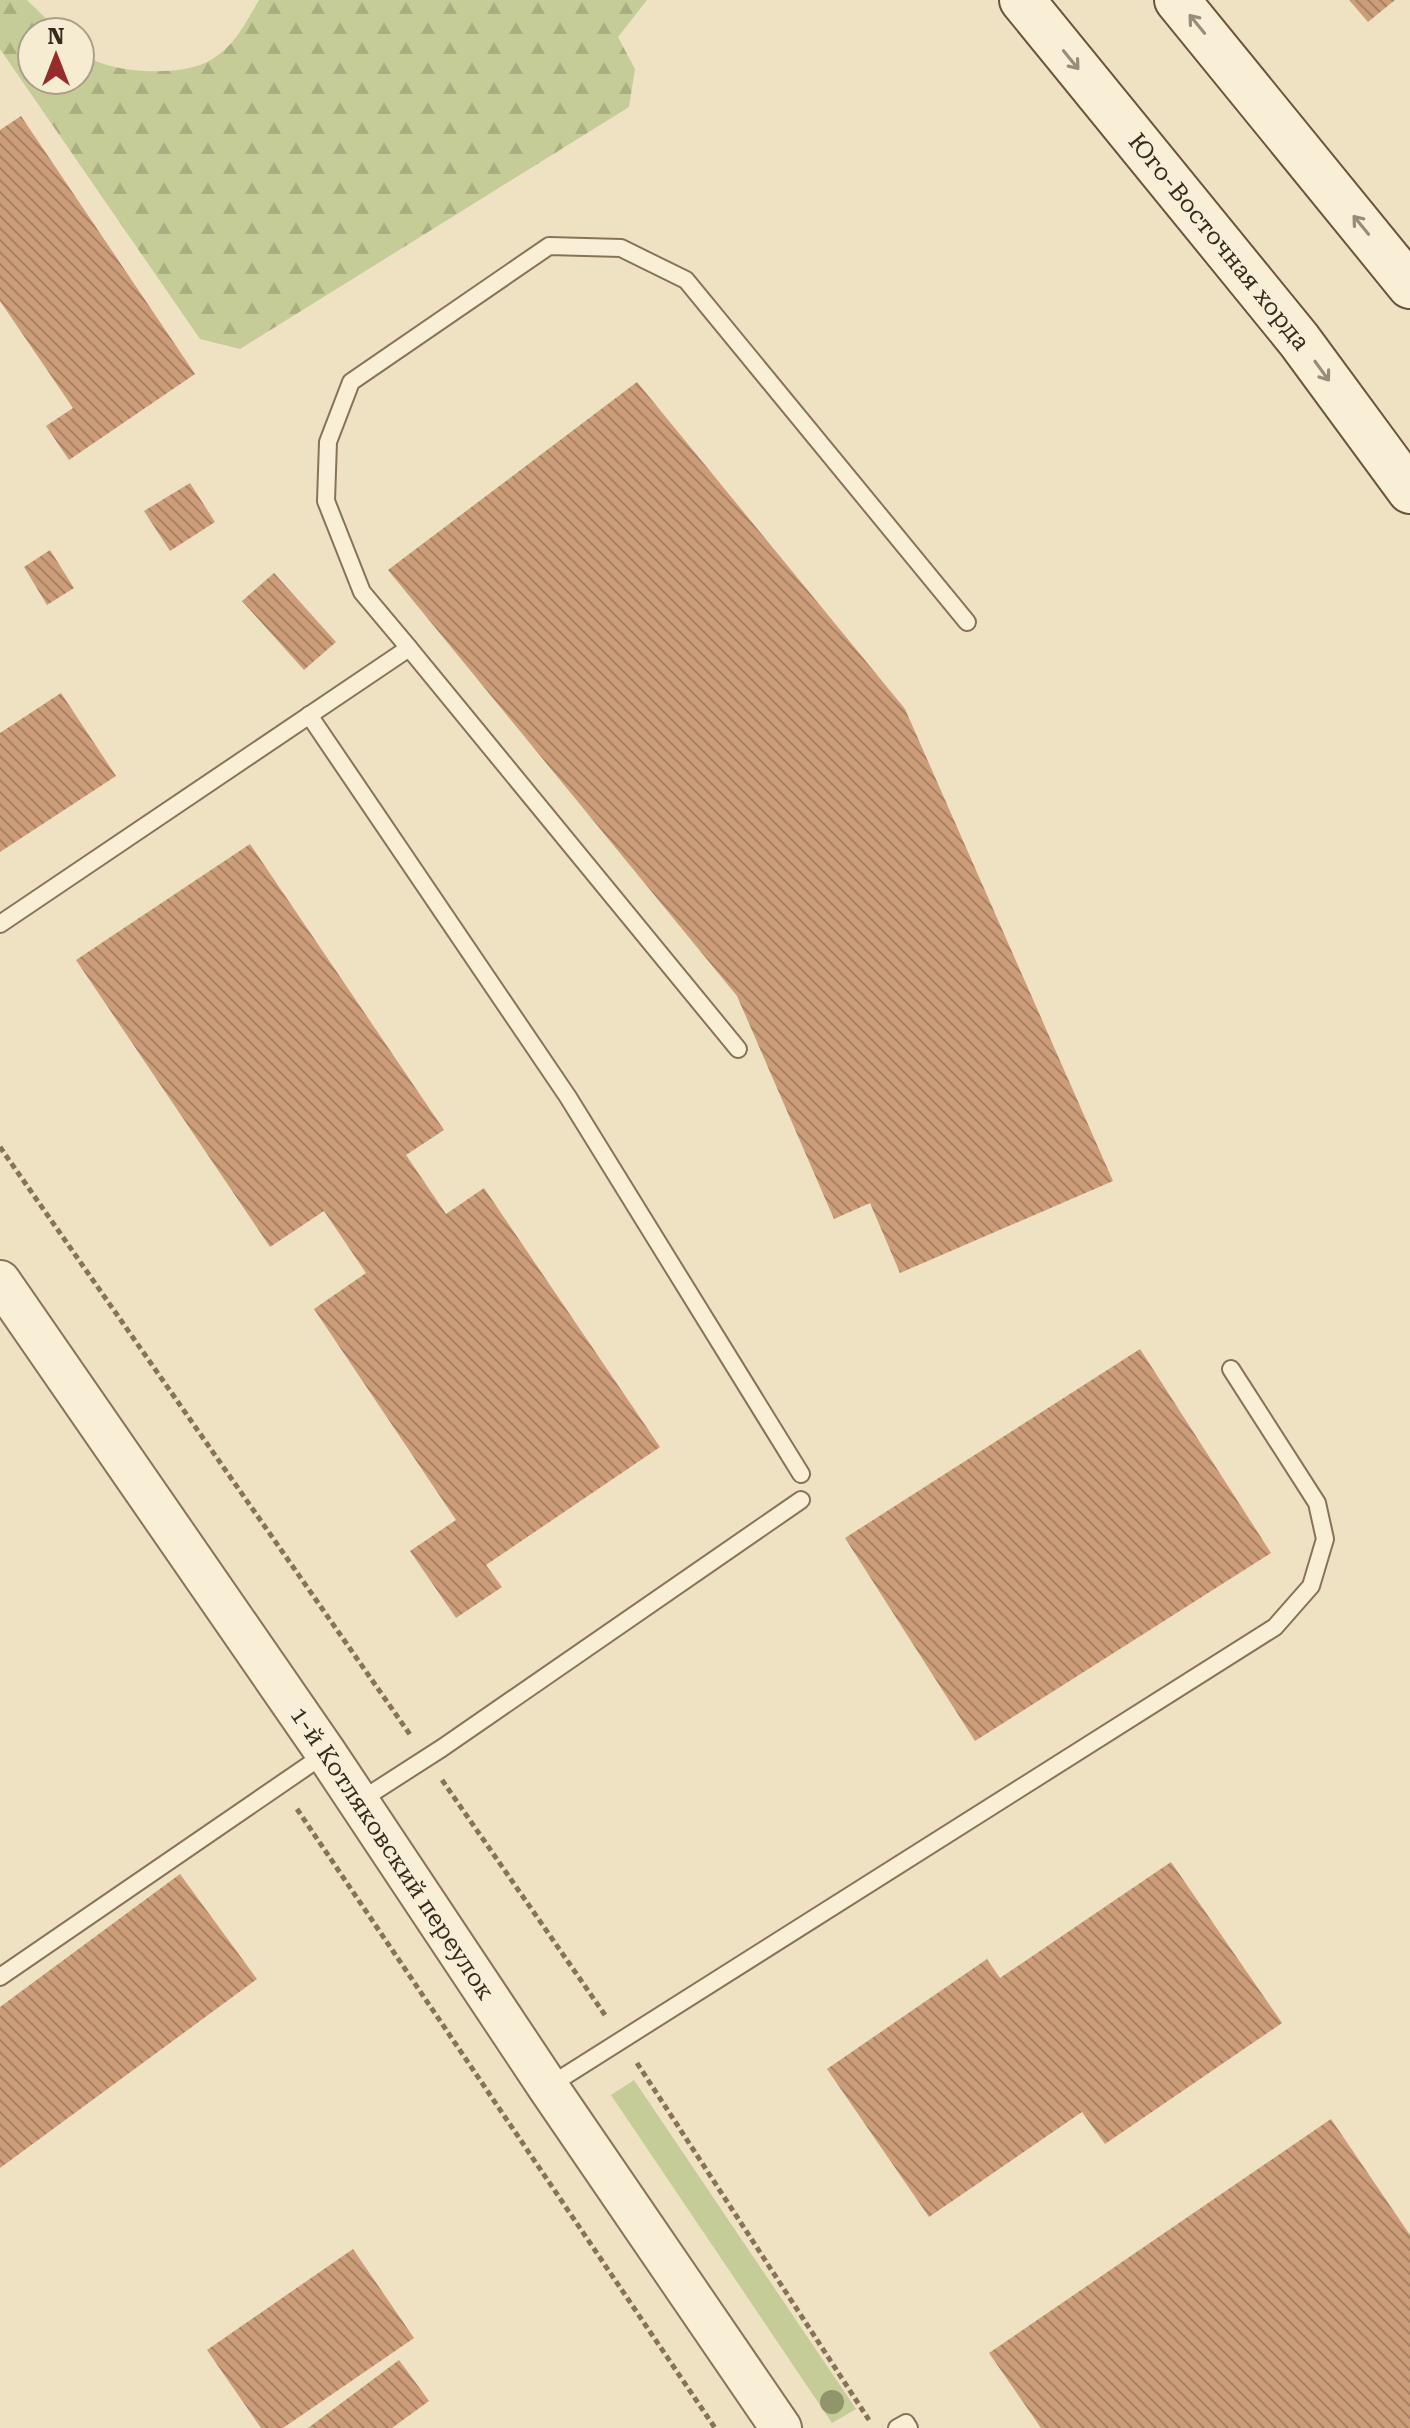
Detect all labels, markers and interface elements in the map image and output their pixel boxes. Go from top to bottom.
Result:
one-way arrow [1188,14,1206,35]
north arrow [16,16,96,96]
text: N [48,24,65,49]
one-way arrow [1062,50,1080,70]
street label: Юго-Восточная хорда [1123,128,1316,356]
one-way arrow [1352,215,1370,236]
one-way arrow [1314,360,1331,382]
street label: 1-й Котляковский переулок [285,1702,500,2005]

